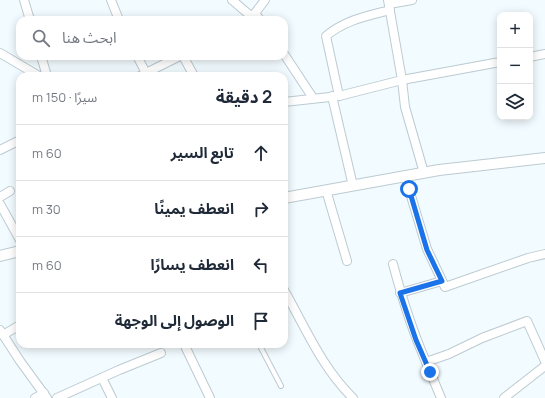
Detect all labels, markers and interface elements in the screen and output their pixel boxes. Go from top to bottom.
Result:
map controls [497,12,533,120]
button: + [497,12,533,48]
search box [16,16,288,60]
icon: search [30,27,52,49]
text: ابحث هنا [62,27,117,48]
button: − [497,48,533,84]
button: layers [497,84,533,120]
text: 2 دقيقة [216,85,272,108]
text: سيرًا · 150 m [32,88,97,106]
text: تابع السير [171,142,234,163]
icon: ahead [250,142,272,164]
text: 60 m [32,144,62,162]
route start [400,180,418,198]
text: انعطف يمينًا [154,198,234,219]
icon: right [250,198,272,220]
text: 30 m [32,200,61,218]
text: انعطف يسارًا [150,254,234,275]
icon: left [250,254,272,276]
text: 60 m [32,256,62,274]
text: الوصول إلى الوجهة [115,310,234,331]
icon: arrive [250,310,272,332]
route end [421,363,439,381]

